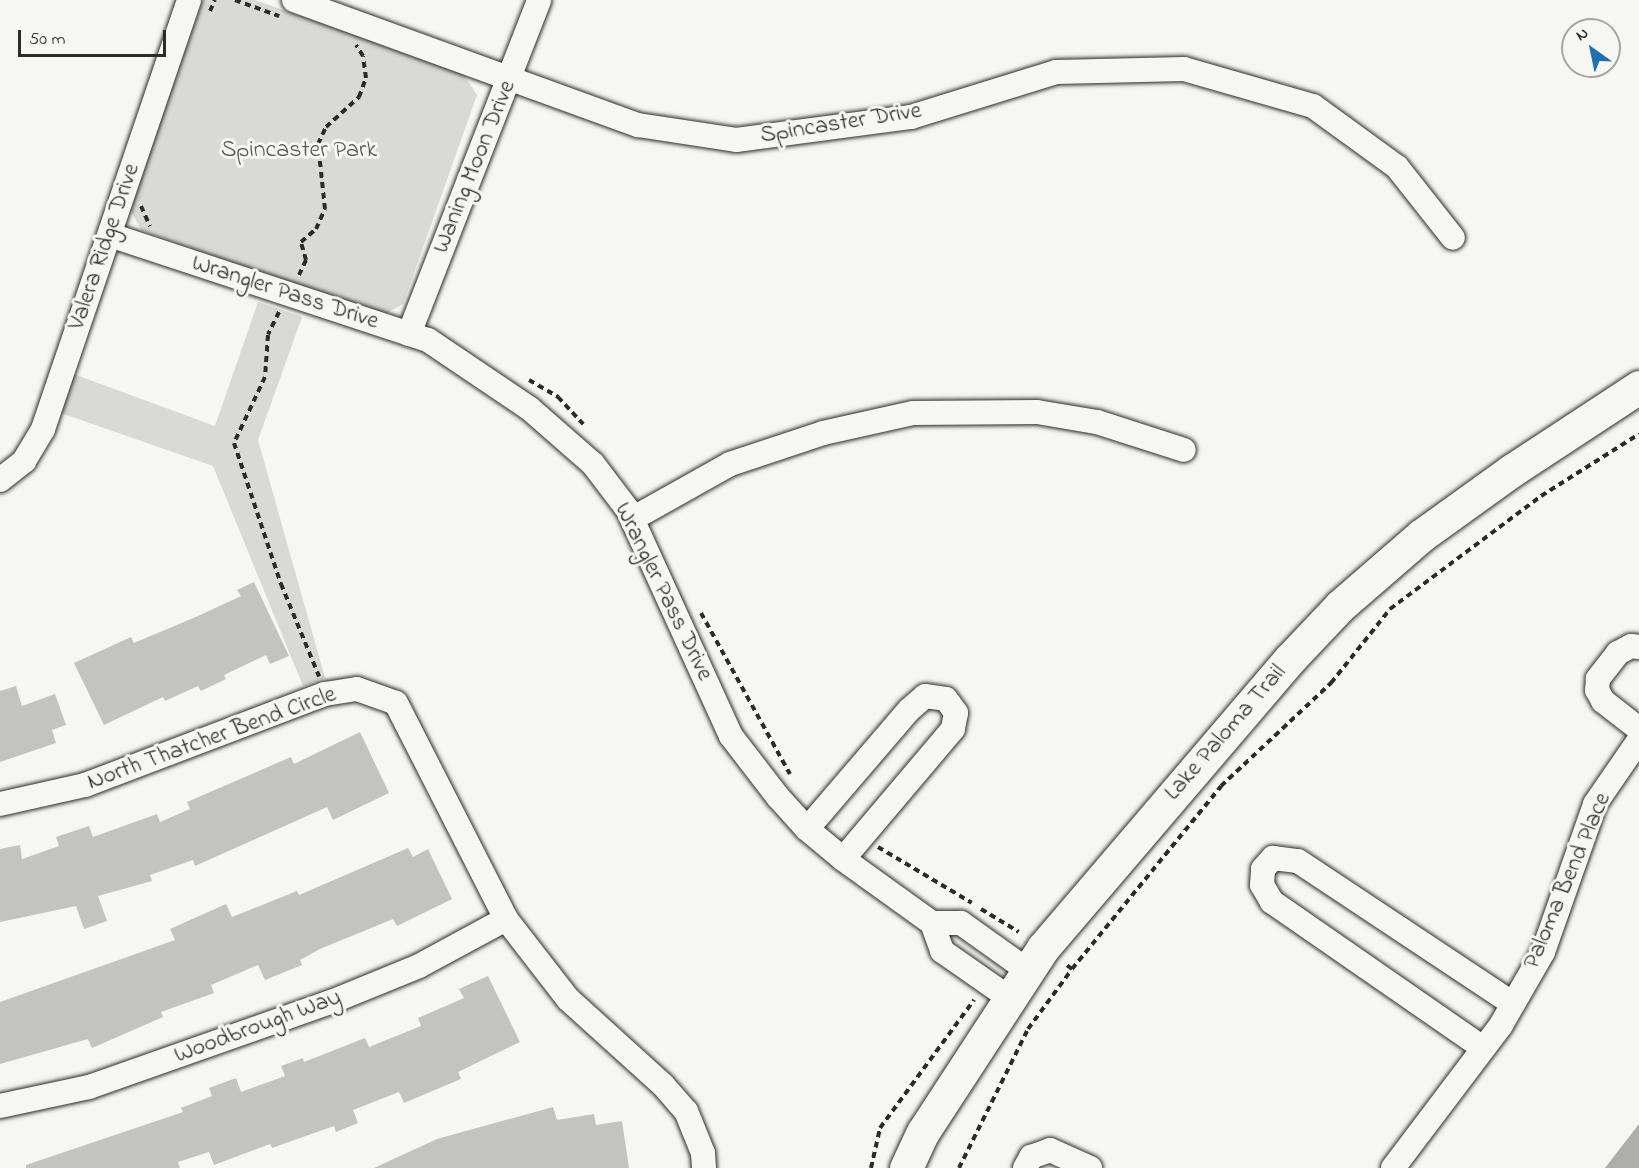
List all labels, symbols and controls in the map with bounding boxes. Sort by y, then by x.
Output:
scale bar [21,18,170,56]
north arrow [1561,18,1621,78]
text: N [1571,22,1593,48]
text: 50 m [29,27,66,53]
street label: Waning Moon Drive [427,76,523,258]
street label: Spincaster Drive [758,97,924,151]
park label: Spincaster Park [221,137,377,165]
street label: Valera Ridge Drive [63,160,147,334]
street label: Wrangler Pass Drive [188,249,382,337]
street label: Wrangler Pass Drive [607,498,719,686]
street label: Lake Paloma Trail [1159,659,1293,807]
street label: North Thatcher Bend Circle [84,681,340,797]
street label: Paloma Bend Place [1518,789,1618,973]
street label: Woodbrough Way [171,983,345,1071]

